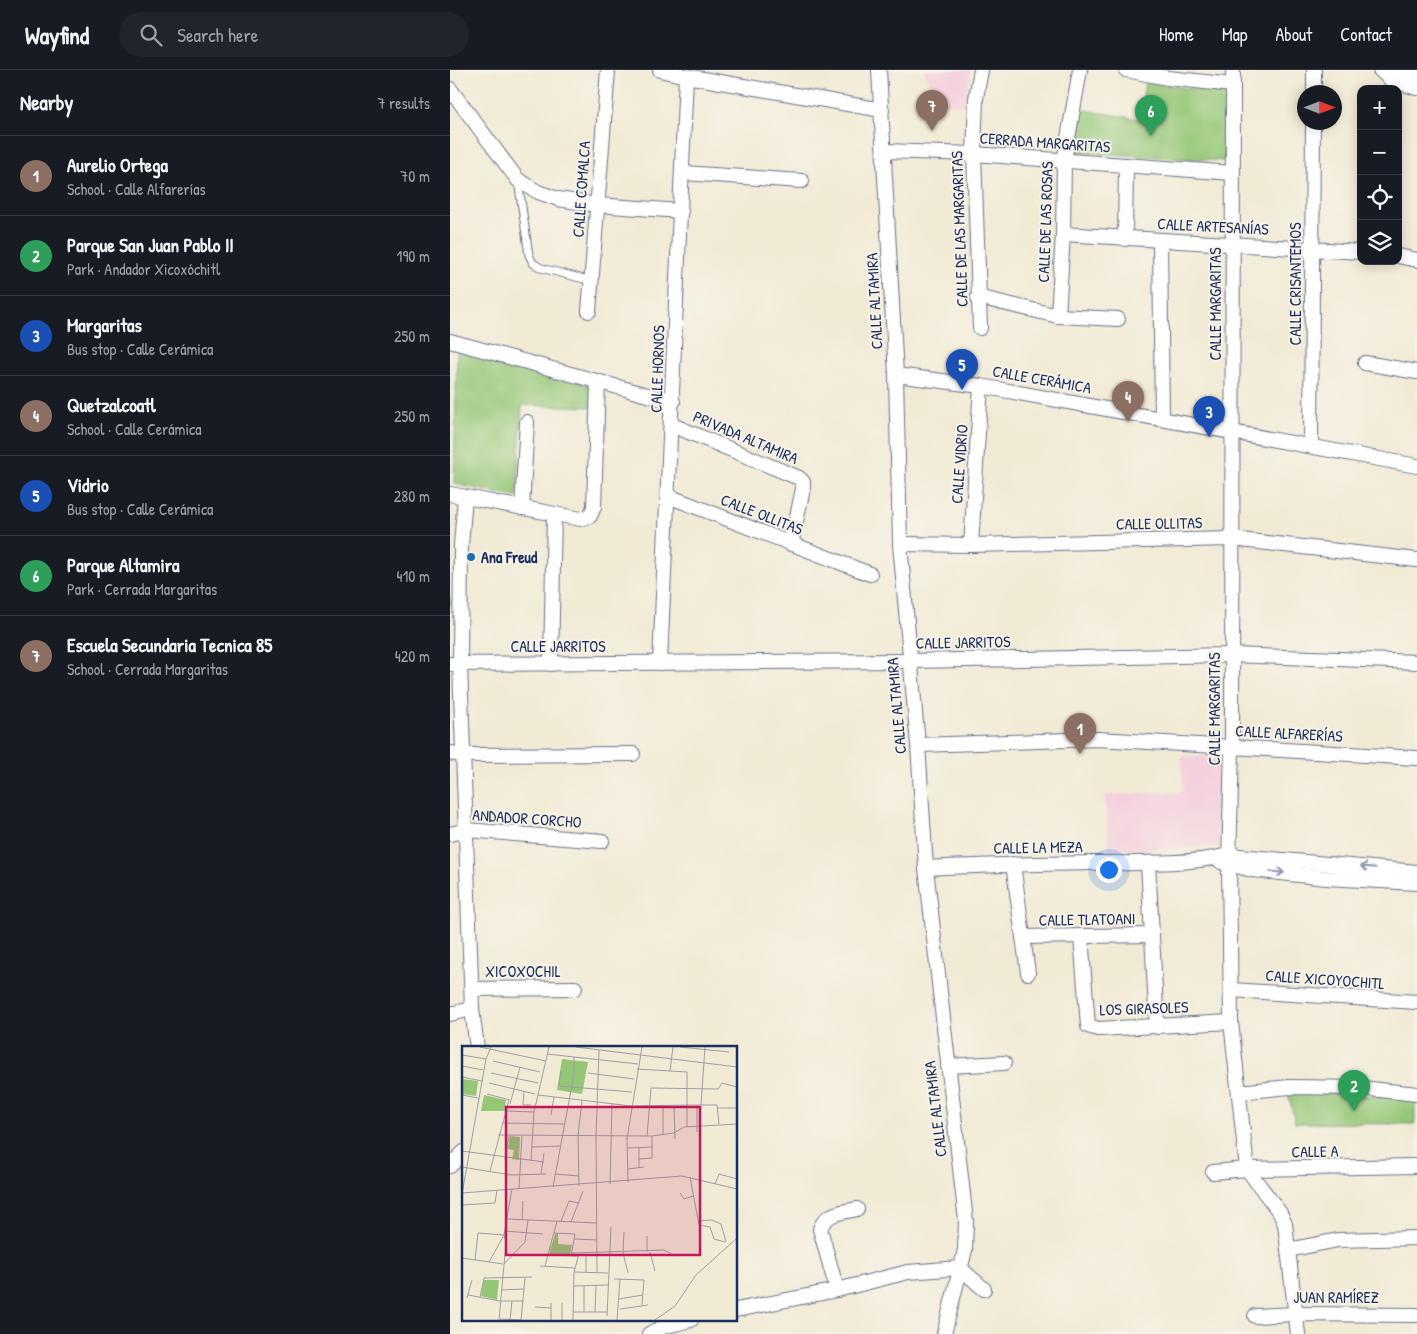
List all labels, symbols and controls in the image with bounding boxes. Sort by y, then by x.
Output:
search box [119,12,469,57]
text: Wayfind [25,19,89,51]
icon: search [137,21,165,49]
text: Search here [177,22,258,48]
text: Home [1159,22,1194,47]
text: Map [1222,22,1247,47]
text: About [1275,22,1312,47]
text: Contact [1340,22,1392,47]
north arrow [1297,85,1342,130]
map controls [1357,85,1402,265]
button: + [1357,85,1402,130]
text: Nearby [20,88,73,117]
pin: 7 [916,90,948,131]
text: 7 results [377,92,430,114]
pin: 6 [1135,95,1167,136]
street label: CERRADA MARGARITAS [979,126,1112,158]
button: − [1357,130,1402,175]
street label: CALLE COMALCA [567,140,595,238]
street label: CALLE DE LAS MARGARITAS [945,150,973,307]
text: Aurelio Ortega [67,152,168,178]
street label: CALLE DE LAS ROSAS [1032,160,1058,283]
text: 1 [33,165,39,187]
text: 70 m [400,165,430,187]
button: locate [1357,175,1402,220]
text: School · Calle Alfarerías [67,178,206,200]
street label: CALLE ARTESANÍAS [1157,212,1270,240]
button: layers [1357,220,1402,265]
street label: CALLE CRISANTEMOS [1284,222,1306,346]
text: Parque San Juan Pablo II [67,232,234,258]
text: 2 [32,245,40,267]
text: 190 m [397,245,430,267]
street label: CALLE MARGARITAS [1204,247,1226,360]
street label: CALLE ALTAMIRA [860,252,888,350]
text: Park · Andador Xicoxóchitl [67,258,220,280]
text: Margaritas [67,312,142,338]
street label: CALLE HORNOS [644,324,670,413]
text: 3 [32,325,40,347]
text: 250 m [394,325,430,347]
text: Bus stop · Calle Cerámica [67,338,213,360]
pin: 5 [946,349,978,390]
street label: CALLE CERÁMICA [991,359,1093,399]
pin: 4 [1112,381,1144,422]
text: Quetzalcoatl [67,392,156,418]
pin: 3 [1193,396,1225,437]
text: 4 [33,405,39,427]
text: 250 m [394,405,430,427]
street label: PRIVADA ALTAMIRA [690,405,802,469]
text: School · Calle Cerámica [67,418,201,440]
street label: CALLE VIDRIO [945,423,973,504]
text: Vidrio [67,472,109,498]
text: 5 [33,485,39,507]
text: 280 m [394,485,430,507]
street label: CALLE OLLITAS [718,488,807,540]
text: Bus stop · Calle Cerámica [67,498,213,520]
street label: CALLE OLLITAS [1116,511,1203,535]
place label: Ana Freud [481,546,538,568]
marker: Ana Freud [465,551,477,563]
text: Parque Altamira [67,552,179,578]
text: 6 [33,565,39,587]
text: 410 m [396,565,430,587]
text: Park · Cerrada Margaritas [67,578,217,600]
street label: CALLE JARRITOS [915,630,1011,654]
text: Escuela Secundaria Tecnica 85 [67,632,272,658]
street label: CALLE JARRITOS [511,635,606,657]
text: 7 [32,645,40,667]
text: 420 m [395,645,430,667]
street label: CALLE MARGARITAS [1203,652,1225,765]
street label: CALLE ALTAMIRA [881,657,911,755]
text: School · Cerrada Margaritas [67,658,228,680]
pin: 1 [1064,713,1096,754]
street label: CALLE ALFARERÍAS [1235,719,1344,747]
street label: ANDADOR CORCHO [472,803,582,833]
street label: CALLE LA MEZA [993,835,1083,859]
your location [1096,857,1122,883]
one-way arrow [1361,862,1377,872]
one-way arrow [1269,868,1285,877]
street label: CALLE TLATOANI [1038,907,1136,931]
street label: XICOXOCHIL [485,960,561,982]
street label: CALLE XICOYOCHITL [1265,964,1386,994]
street label: LOS GIRASOLES [1099,995,1190,1021]
inset map [462,1046,738,1322]
street label: CALLE ALTAMIRA [918,1060,952,1158]
pin: 2 [1338,1070,1370,1111]
street label: CALLE A [1291,1140,1339,1162]
street label: JUAN RAMÍREZ [1293,1286,1379,1308]

